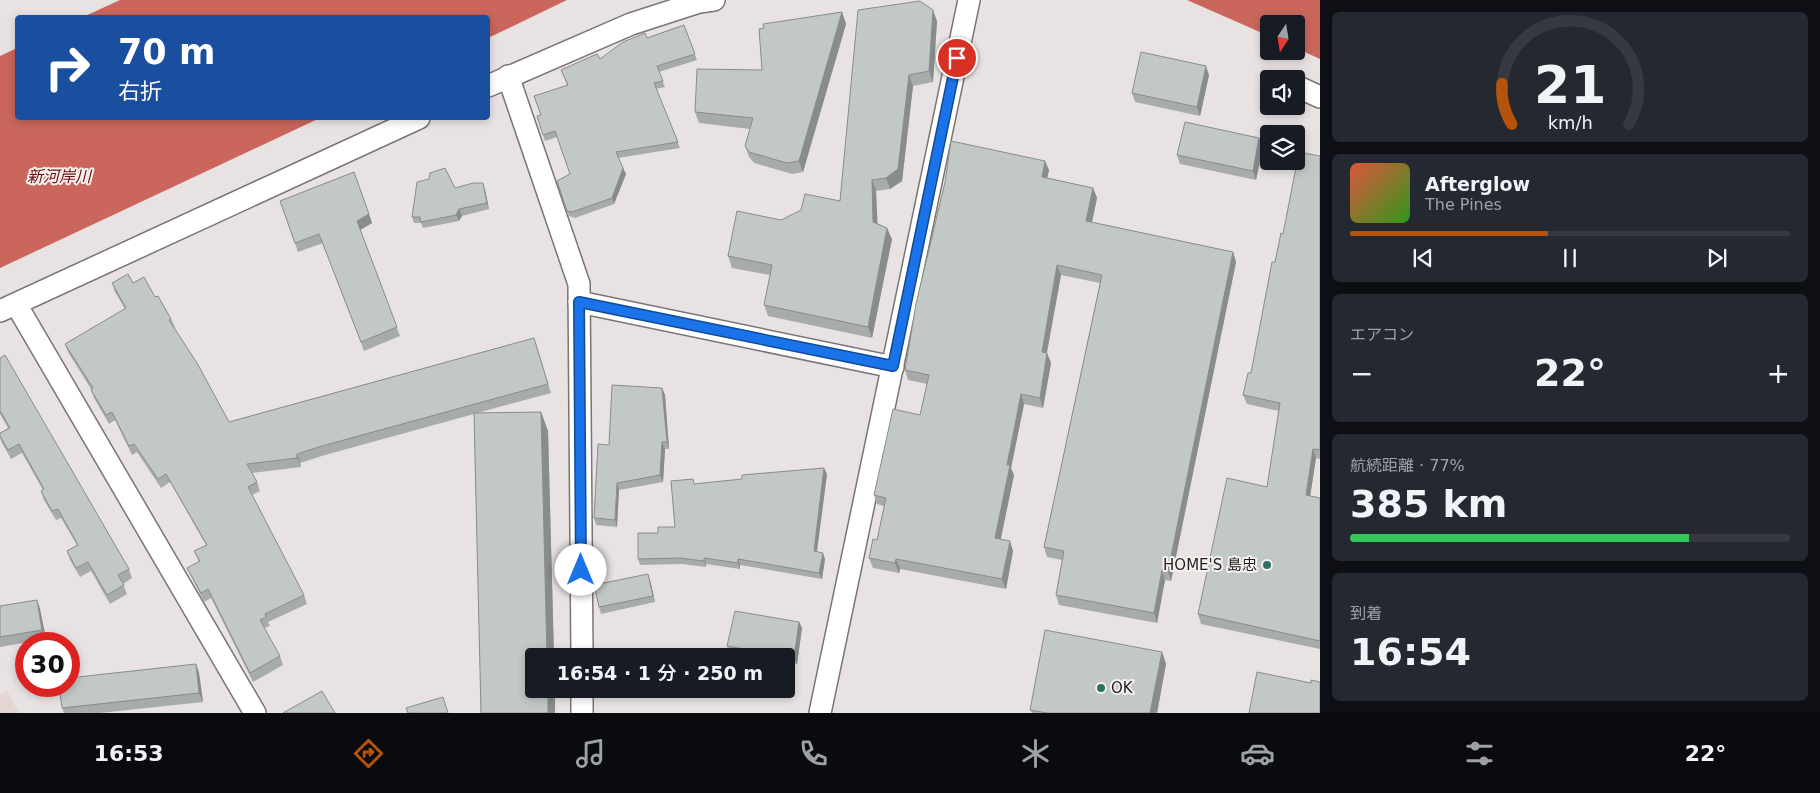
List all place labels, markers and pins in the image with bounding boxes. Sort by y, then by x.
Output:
pin [936,37,978,79]
place label: HOME'S 島忠 [1163,556,1257,574]
marker: HOME'S 島忠 [1261,559,1273,571]
place label: OK [1111,679,1134,697]
marker: OK [1095,682,1107,694]

